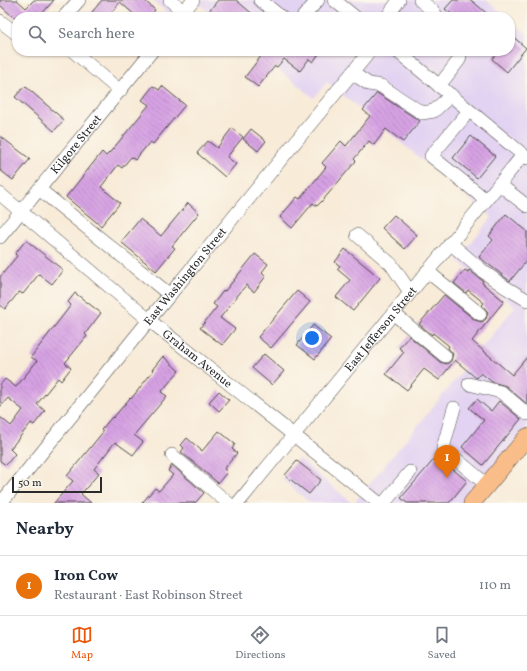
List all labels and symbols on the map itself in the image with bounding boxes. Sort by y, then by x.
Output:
street label: Kilgore Street [48,112,106,178]
street label: East Washington Street [141,224,231,329]
street label: East Jefferson Street [342,284,421,376]
street label: Graham Avenue [158,326,235,392]
your location [302,328,322,348]
pin: 1 [434,445,460,478]
scale bar [12,475,102,494]

